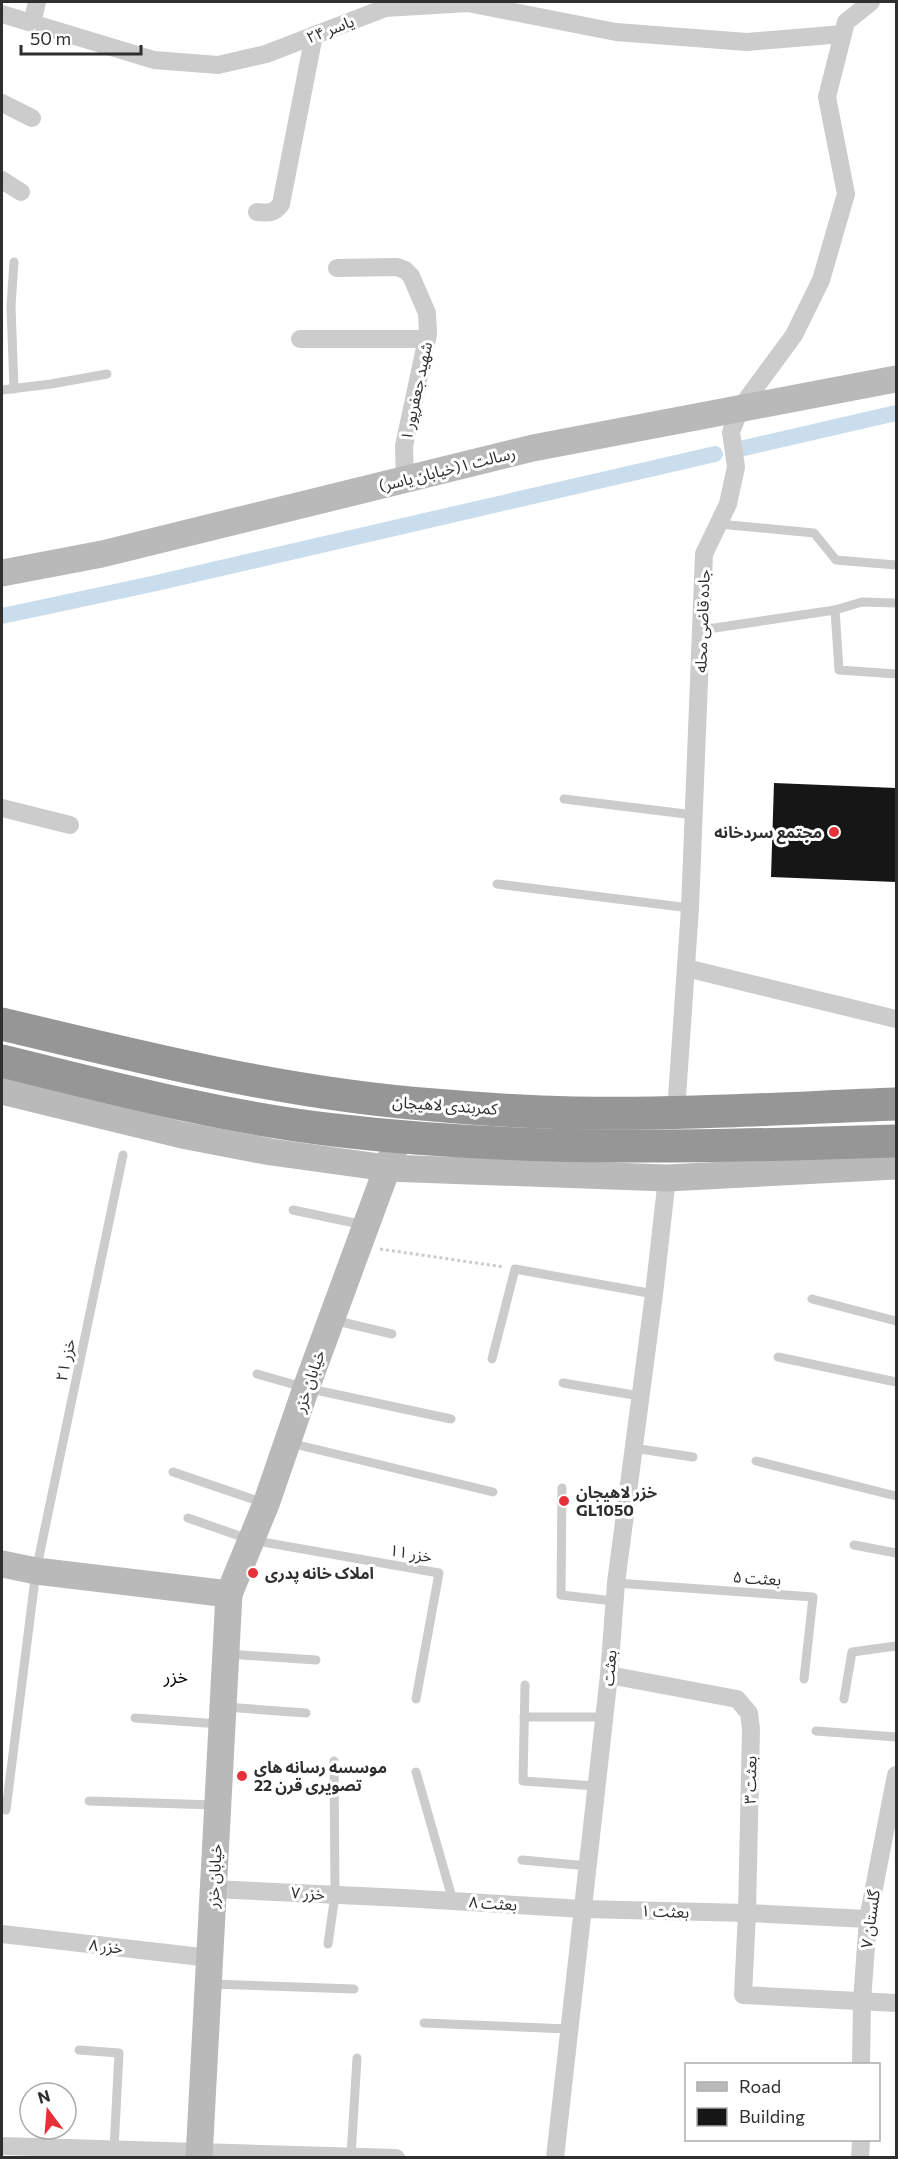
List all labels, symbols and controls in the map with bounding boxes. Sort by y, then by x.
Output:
street label: یاسر ۲۴ [303,11,357,47]
scale bar [21,18,141,56]
text: 50 m [30,27,71,49]
street label: شهید جعفرپور ۱ [396,340,437,442]
street label: رسالت ۱(خیابان یاسر) [377,442,517,496]
street label: جاده قاضی محله [690,569,714,673]
place label: مجتمع سردخانه [714,822,822,845]
marker: مجتمع سردخانه [827,825,841,839]
street label: کمربندی لاهیجان [392,1091,499,1119]
street label: خزر ۲۱ [51,1337,79,1383]
street label: خیابان خزر [289,1347,329,1416]
place label: خزر لاهیجان GL1050 [576,1482,657,1519]
marker: خزر لاهیجان GL1050 [557,1494,571,1508]
street label: خزر ۱۱ [388,1539,434,1567]
place label: املاک خانه پدری [265,1563,374,1584]
marker: املاک خانه پدری [246,1566,260,1580]
street label: بعثت ۵ [732,1566,782,1589]
street label: بعثت [597,1649,620,1687]
district label: خزر [163,1665,188,1688]
street label: بعثت ۳ [740,1756,759,1804]
place label: موسسه رسانه های تصویری قرن 22 [254,1757,387,1795]
marker: موسسه رسانه های تصویری قرن 22 [235,1769,249,1783]
street label: خیابان خزر [202,1843,226,1910]
street label: خزر ۷ [291,1882,325,1904]
street label: گلستان ۷ [856,1888,884,1950]
street label: بعثت ۸ [468,1891,518,1914]
street label: بعثت ۱ [641,1900,689,1921]
street label: خزر ۸ [88,1934,124,1958]
legend [685,2063,880,2141]
text: Road [739,2075,781,2097]
north arrow [18,2081,78,2141]
text: N [35,2085,52,2107]
text: Building [739,2105,805,2127]

